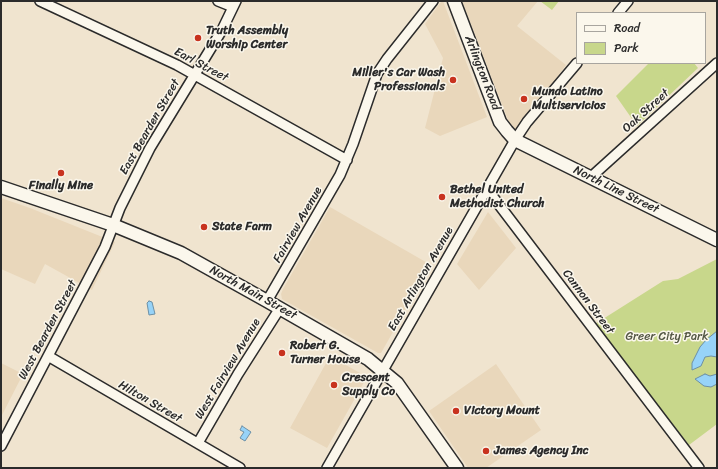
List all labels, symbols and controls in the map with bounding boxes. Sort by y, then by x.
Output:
legend [576,12,706,64]
text: Road [614,17,640,39]
place label: Truth Assembly Worship Center [206,24,288,52]
marker: Truth Assembly Worship Center [193,33,203,43]
street label: Arlington Road [461,34,503,112]
text: Park [614,37,639,59]
street label: Earl Street [172,45,230,85]
place label: Miller's Car Wash Professionals [352,66,445,94]
marker: Miller's Car Wash Professionals [448,75,458,85]
street label: East Bearden Street [117,77,183,177]
place label: Mundo Latino Multiservicios [532,85,605,113]
street label: Oak Street [620,86,672,136]
marker: Mundo Latino Multiservicios [519,94,529,104]
street label: North Line Street [571,163,661,217]
marker: Finally Mine [56,168,66,178]
place label: Finally Mine [29,179,93,193]
place label: Bethel United Methodist Church [450,183,545,211]
street label: Fairview Avenue [270,184,326,266]
marker: Bethel United Methodist Church [437,192,447,202]
place label: State Farm [212,220,272,234]
marker: State Farm [199,222,209,232]
street label: East Arlington Avenue [385,224,457,334]
street label: North Main Street [207,263,299,323]
street label: Cannon Street [559,267,617,337]
street label: West Bearden Street [16,278,80,382]
street label: West Fairview Avenue [192,316,264,422]
park label: Greer City Park [626,330,708,344]
place label: Robert G. Turner House [290,339,360,367]
marker: Robert G. Turner House [277,348,287,358]
place label: Crescent Supply Co [342,371,395,399]
street label: Hilton Street [116,378,184,426]
marker: Crescent Supply Co [329,380,339,390]
place label: Victory Mount [464,404,540,418]
marker: Victory Mount [451,406,461,416]
place label: James Agency Inc [494,444,589,458]
marker: James Agency Inc [481,446,491,456]

